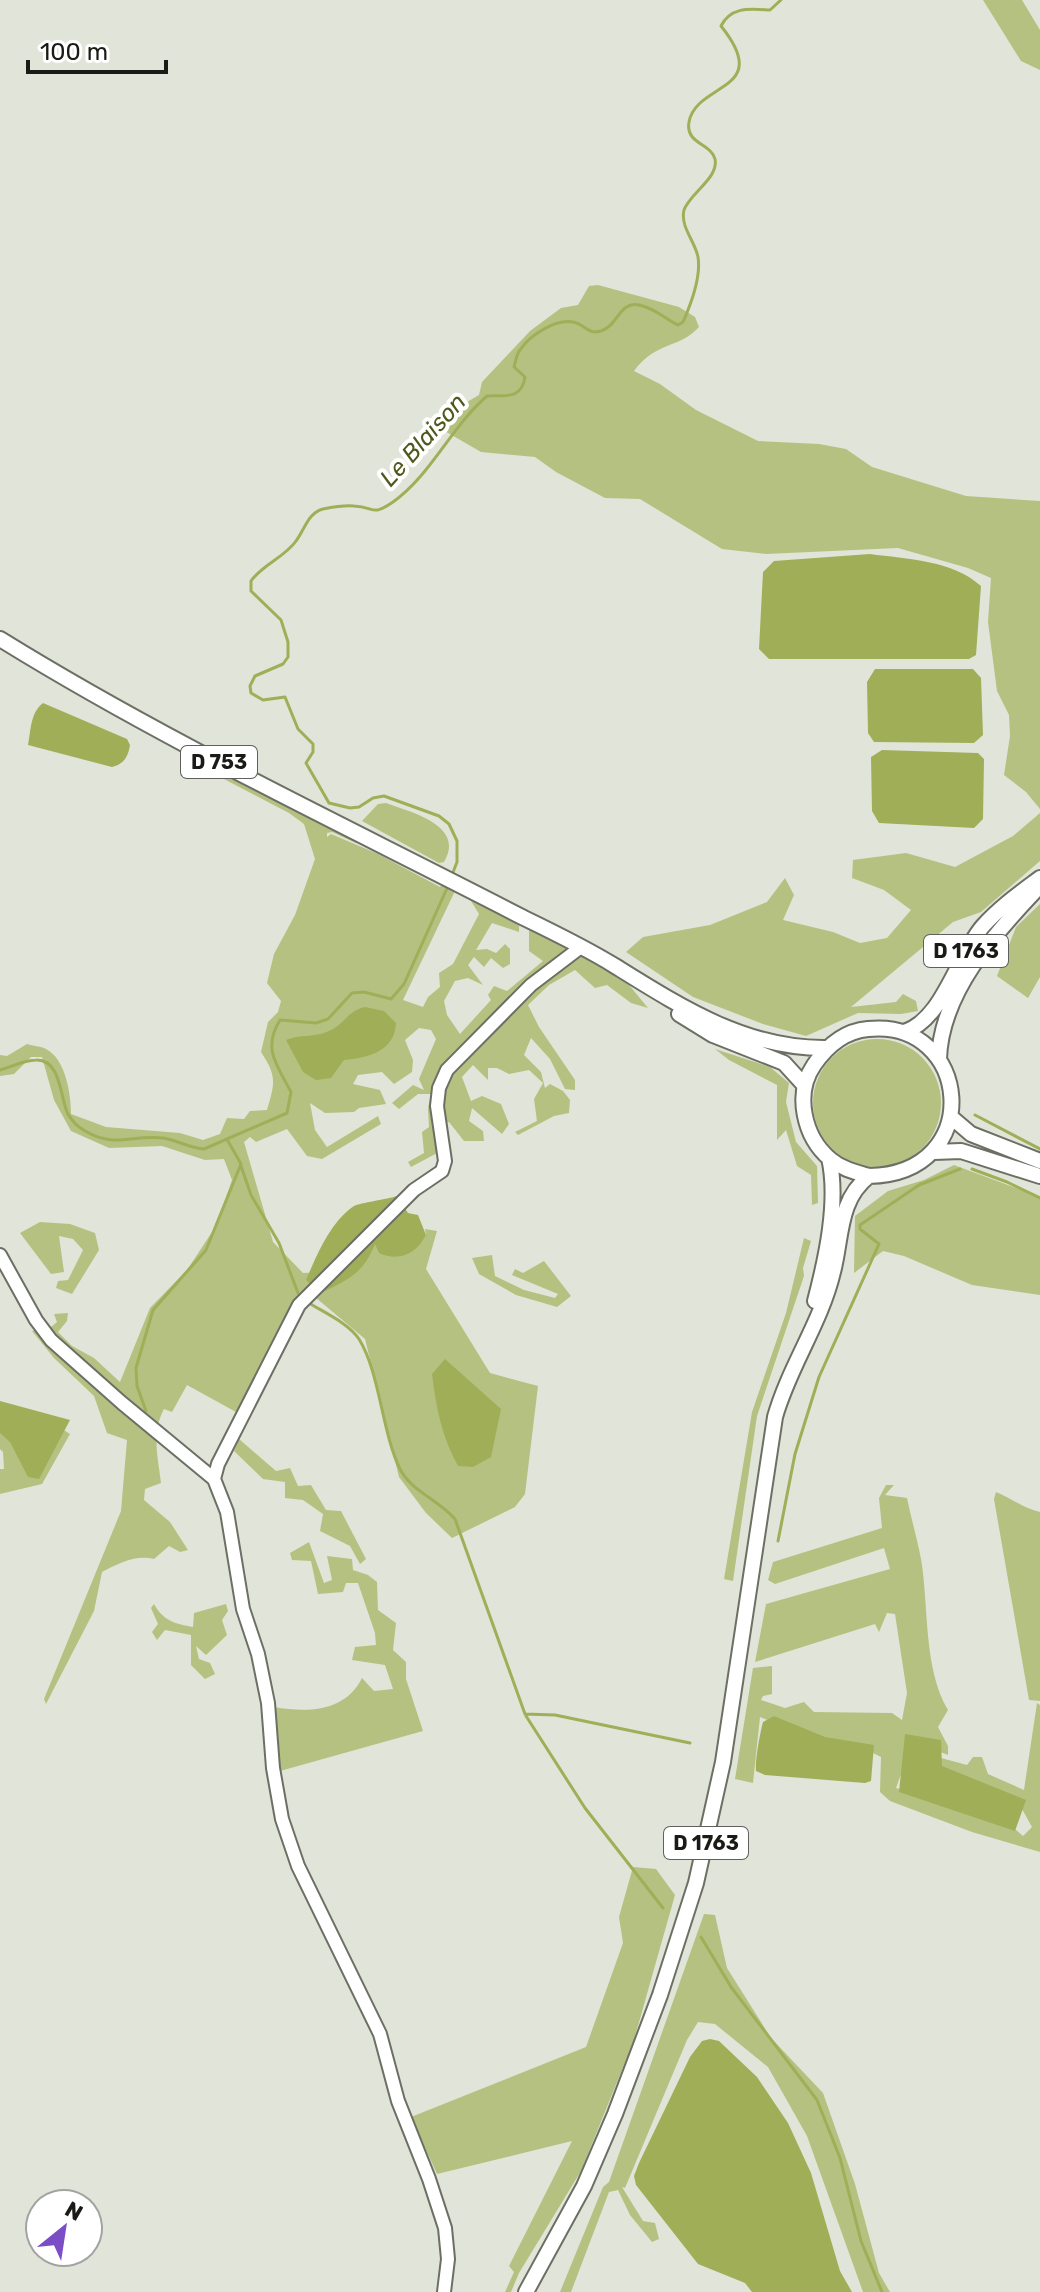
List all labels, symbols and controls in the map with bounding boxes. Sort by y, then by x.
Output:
scale bar [28,24,166,74]
text: 100 m [40,38,108,66]
water label: Le Blaison [374,388,472,492]
road number: D 753 [181,746,257,778]
road number: D 1763 [924,935,1008,967]
road number: D 1763 [664,1827,748,1859]
north arrow [24,2188,104,2268]
text: N [60,2195,87,2227]

